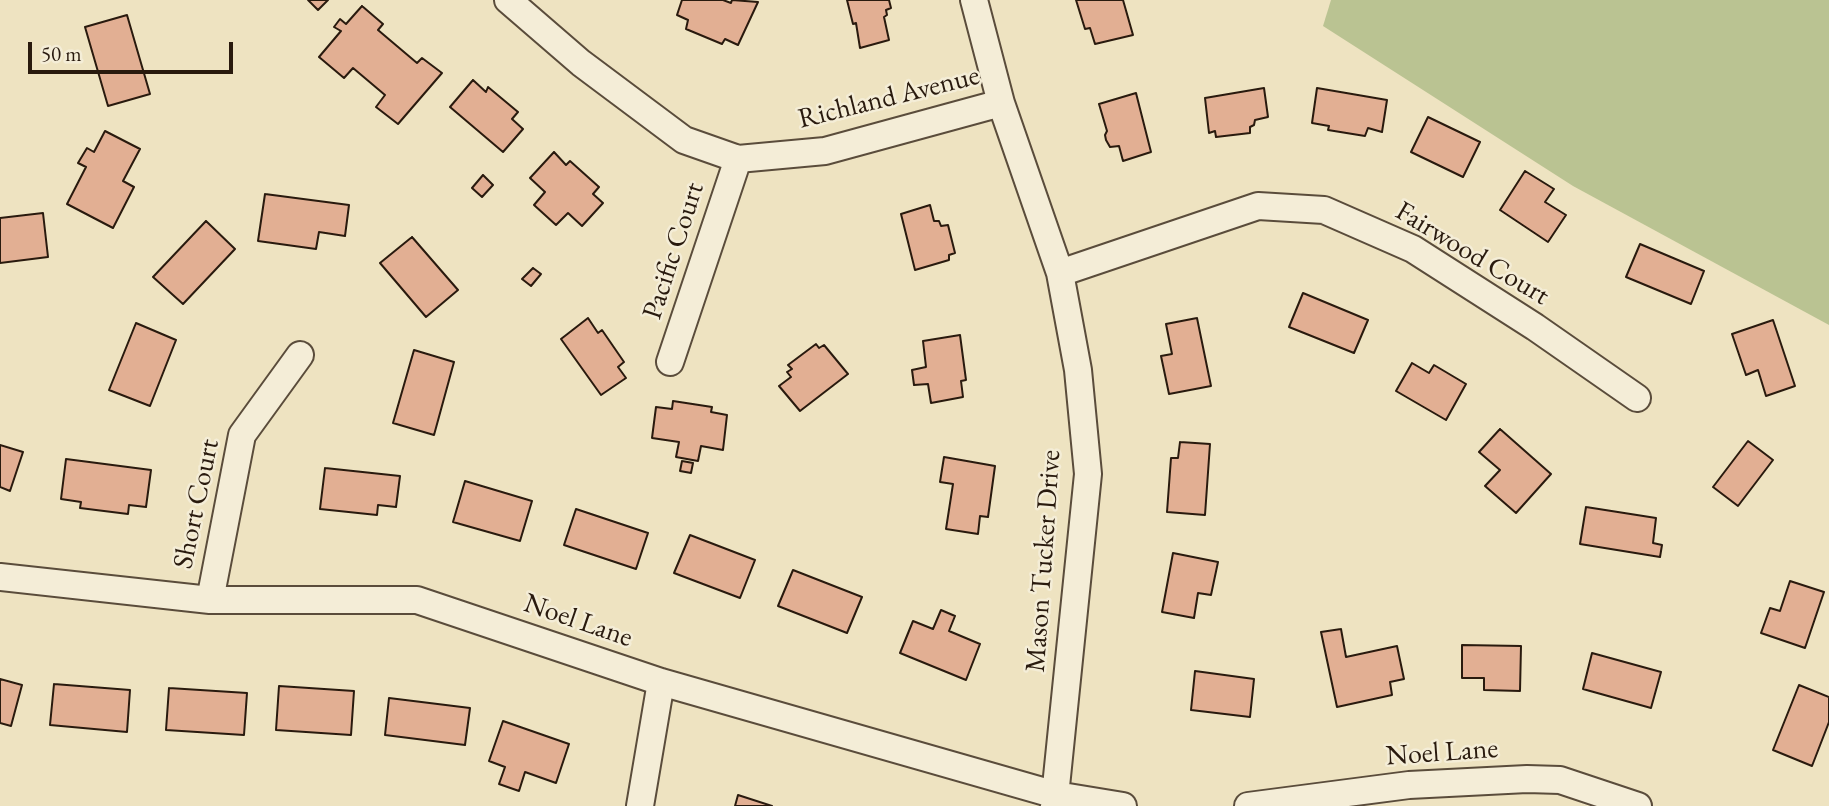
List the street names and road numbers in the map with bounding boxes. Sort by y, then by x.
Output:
street label: Richland Avenue [795,59,983,137]
street label: Pacific Court [636,178,712,324]
street label: Fairwood Court [1389,195,1555,313]
street label: Short Court [167,436,227,572]
street label: Mason Tucker Drive [1019,449,1069,673]
street label: Noel Lane [519,587,637,655]
street label: Noel Lane [1385,732,1499,774]

